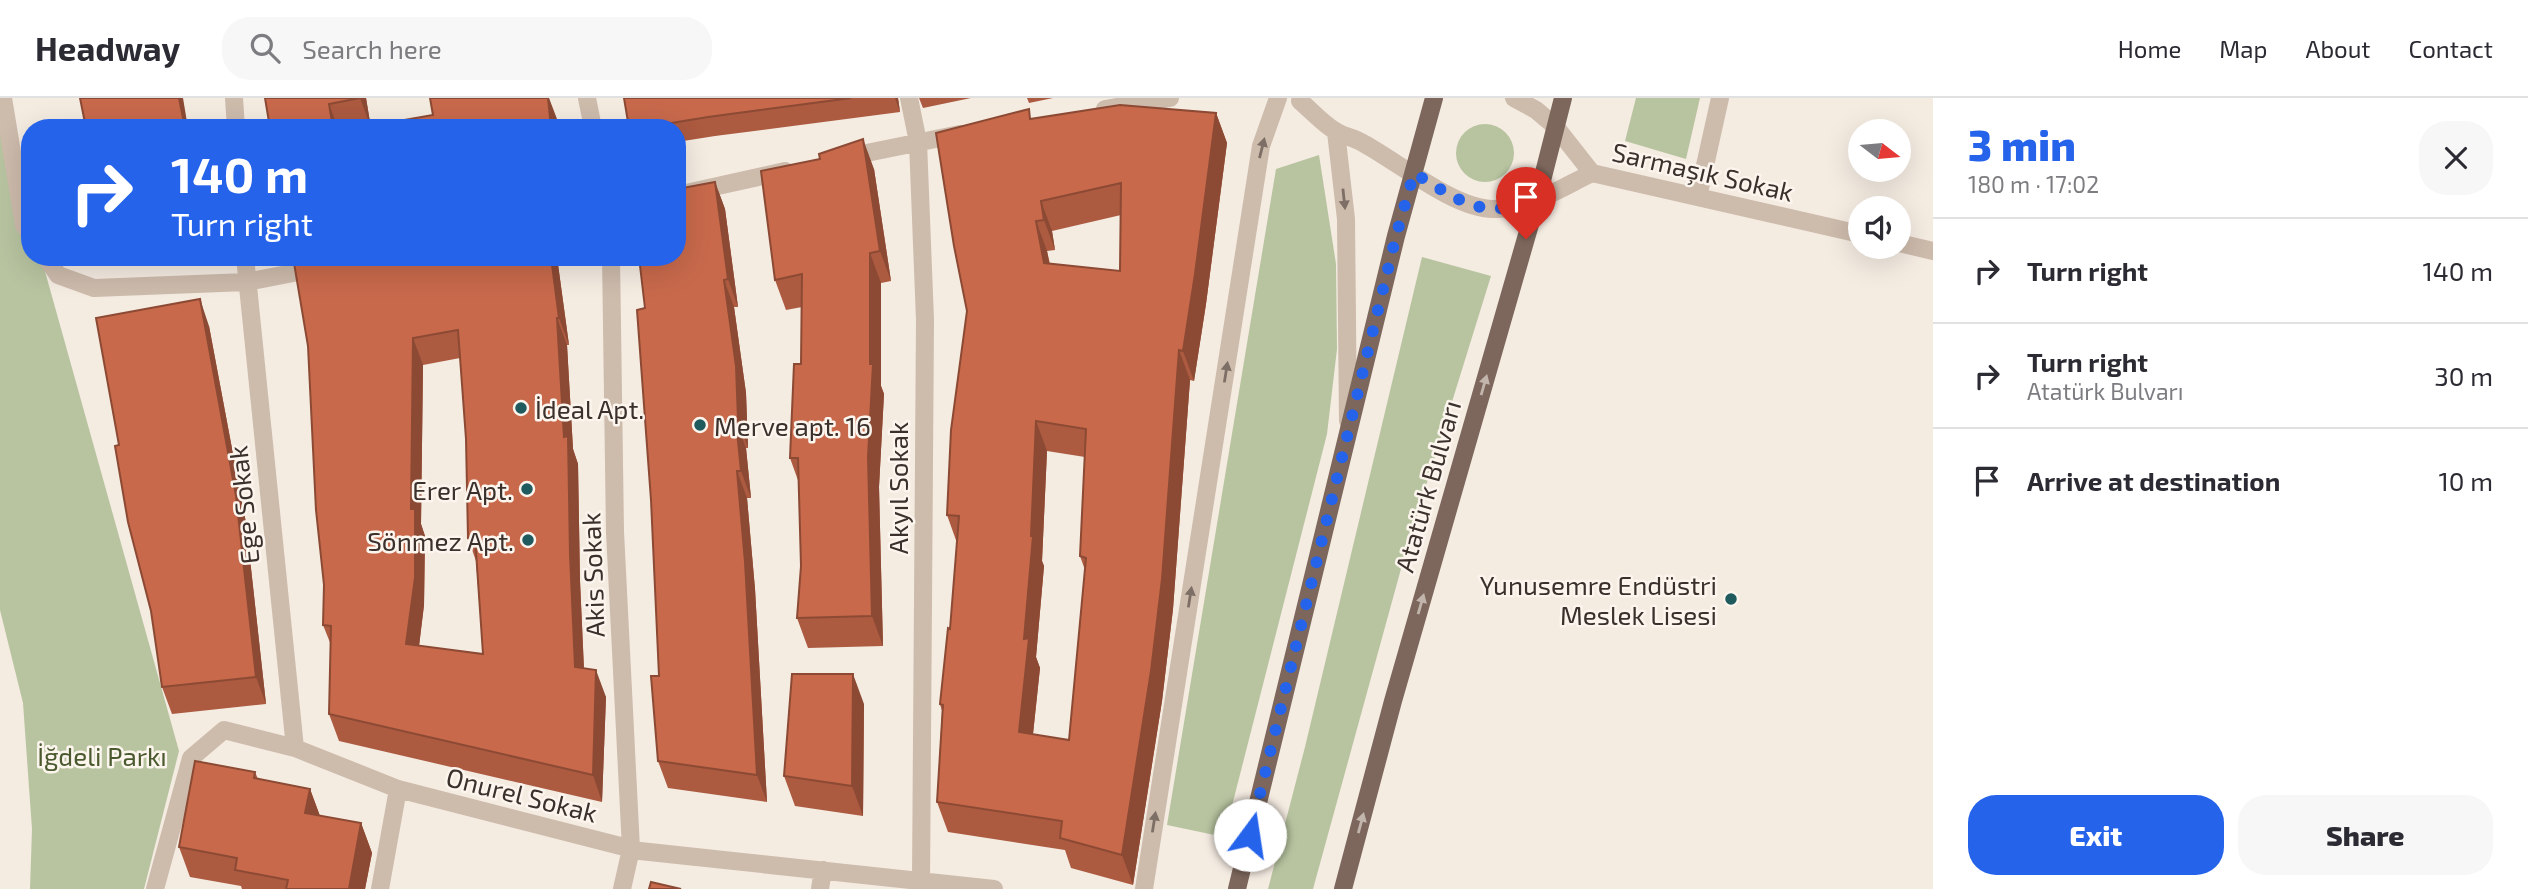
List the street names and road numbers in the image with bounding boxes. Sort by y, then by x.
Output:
street label: Sarmaşık Sokak [1609,135,1797,209]
street label: Atatürk Bulvarı [1388,397,1466,575]
street label: Akyıl Sokak [882,422,913,554]
street label: Ege Sokak [221,444,265,566]
street label: Akis Sokak [574,512,610,638]
street label: Onurel Sokak [443,760,601,828]

